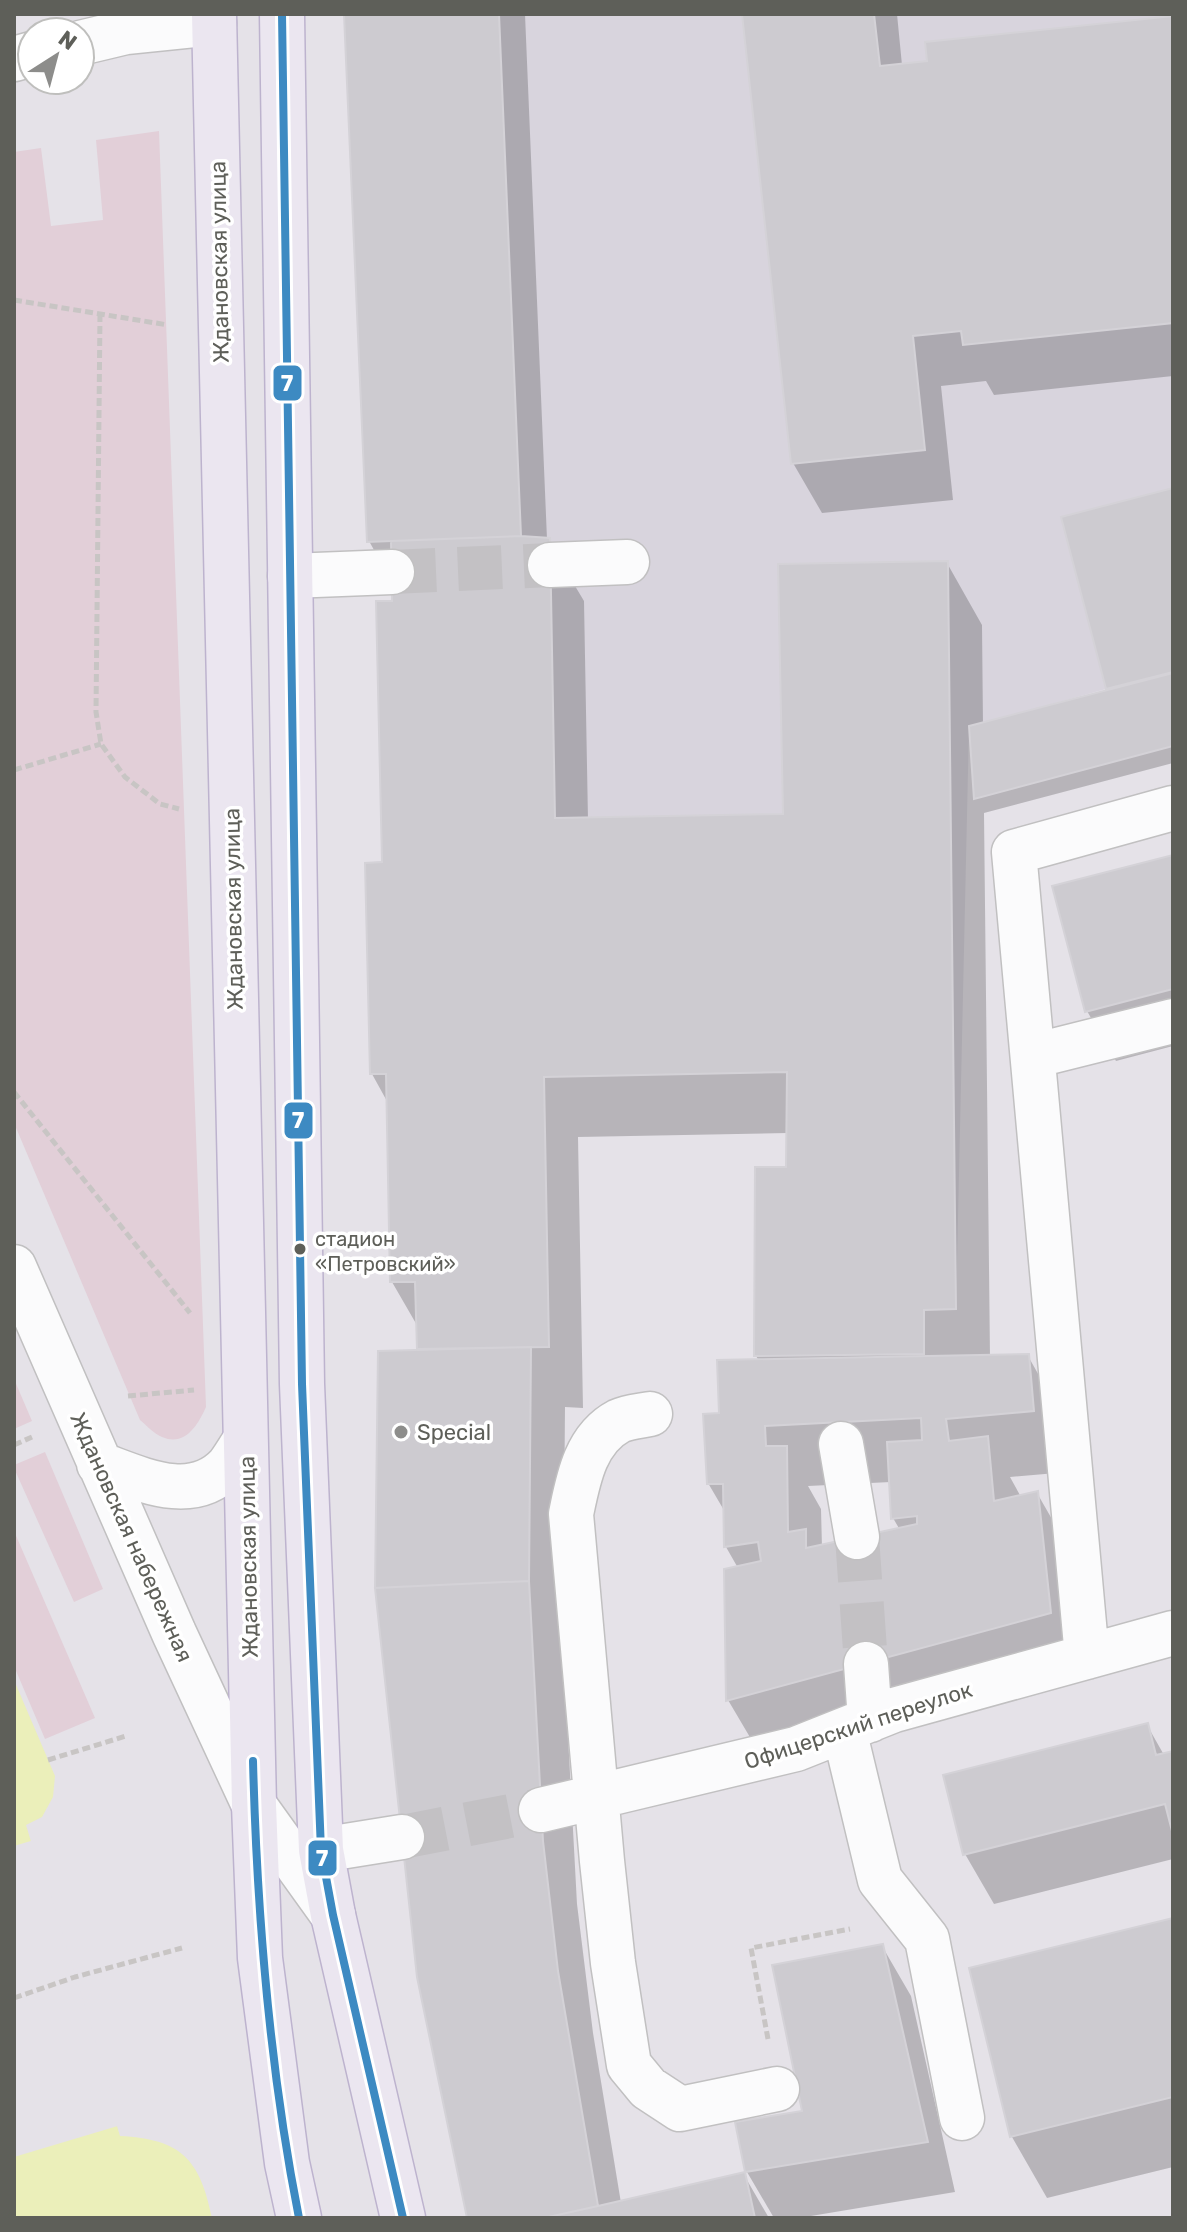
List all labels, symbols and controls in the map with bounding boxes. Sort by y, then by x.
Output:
north arrow [16,16,96,96]
text: N [53,25,82,56]
street label: Ждановская улица [204,161,235,363]
line badge: 7 [272,364,303,402]
text: 7 [281,370,294,397]
street label: Ждановская улица [218,808,249,1010]
line badge: 7 [283,1101,314,1140]
text: 7 [292,1107,305,1134]
place label: стадион «Петровский» [315,1227,456,1276]
marker: стадион «Петровский» [292,1241,308,1257]
street label: Ждановская набережная [64,1408,199,1666]
place label: Special [417,1419,491,1446]
marker: Special [392,1423,410,1441]
street label: Ждановская улица [233,1456,264,1658]
street label: Офицерский переулок [741,1676,976,1775]
line badge: 7 [307,1839,338,1877]
text: 7 [316,1845,329,1872]

